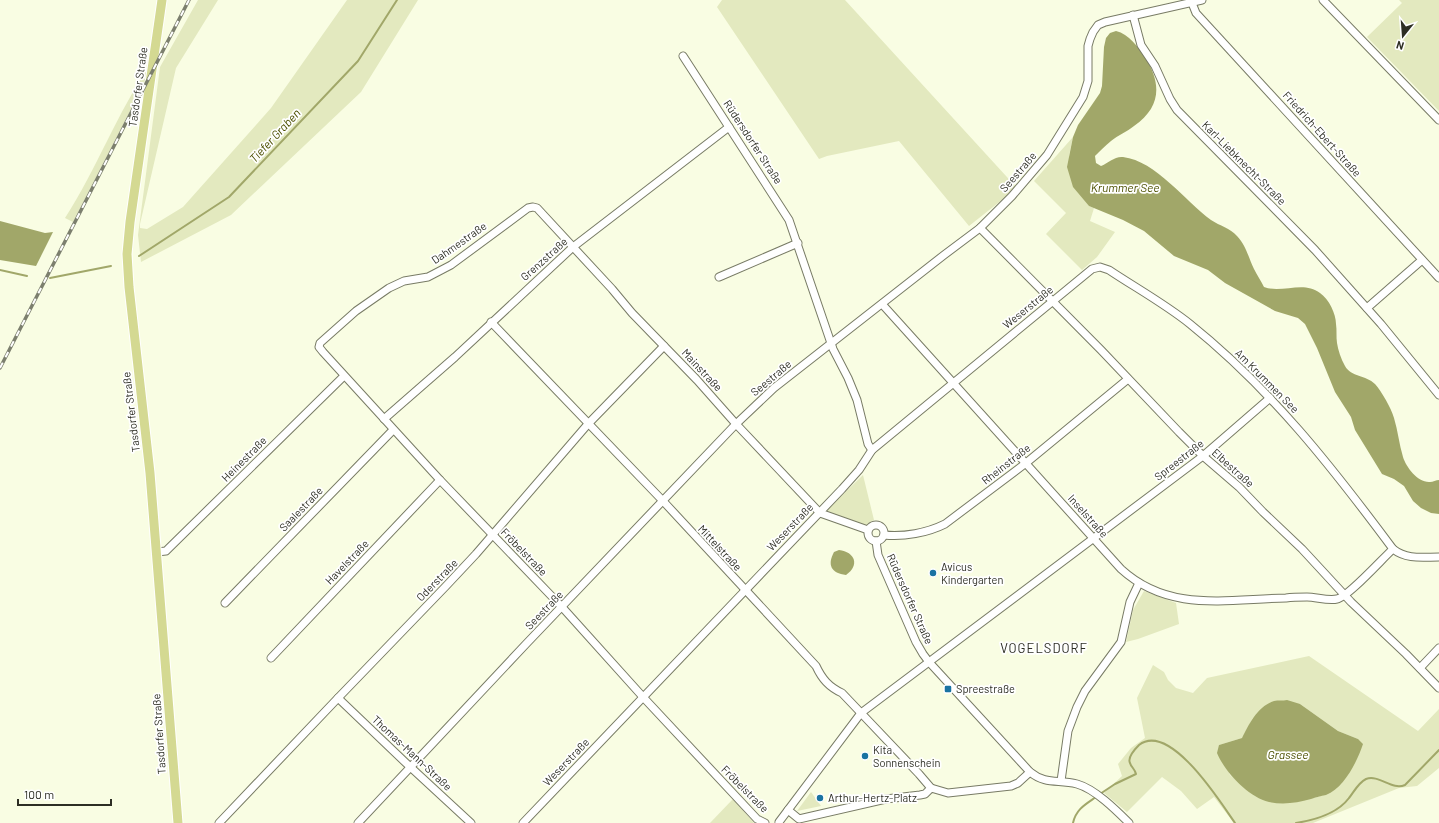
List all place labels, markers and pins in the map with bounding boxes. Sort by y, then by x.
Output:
place label: Avicus Kindergarten [941,560,1003,586]
marker: Avicus Kindergarten [928,568,938,578]
place label: Spreestraße [956,682,1015,695]
marker: Spreestraße [943,684,953,694]
place label: Kita Sonnenschein [873,743,941,769]
marker: Kita Sonnenschein [860,751,870,761]
place label: Arthur-Hertz-Platz [828,791,917,804]
marker: Arthur-Hertz-Platz [815,793,825,803]

